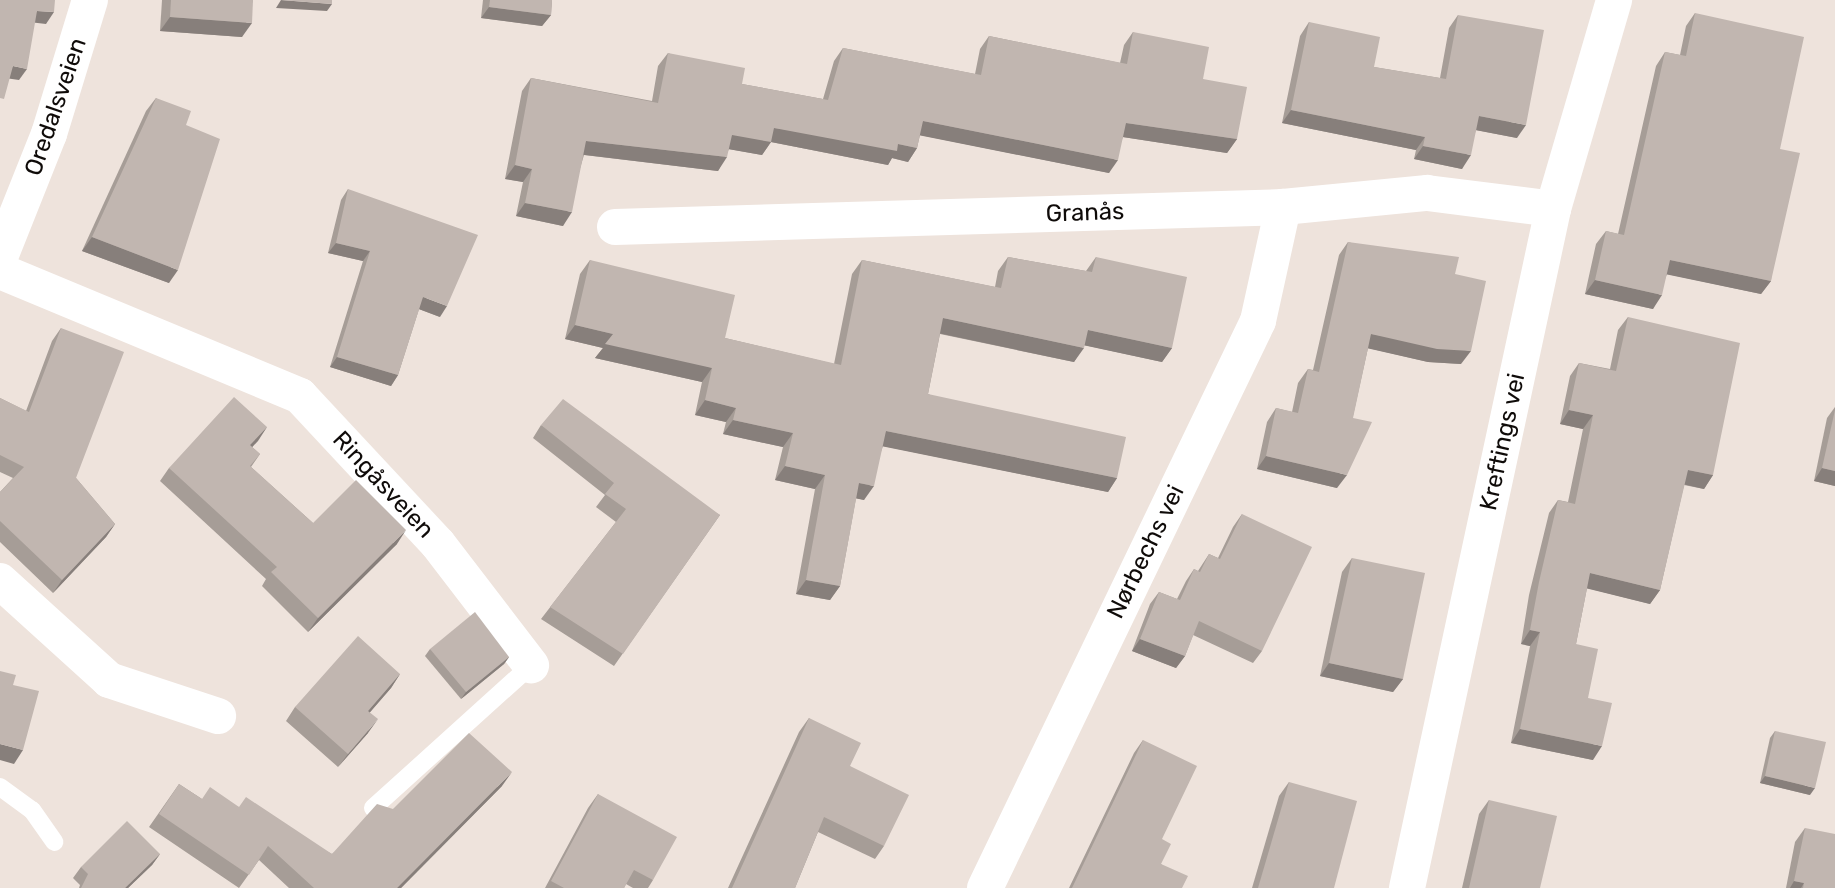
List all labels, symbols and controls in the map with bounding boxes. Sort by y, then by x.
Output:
street label: Oredalsveien [19,34,93,180]
street label: Granås [1045,197,1125,229]
street label: Kreftings vei [1474,370,1532,514]
street label: Ringåsveien [326,426,440,544]
street label: Nørbechs vei [1101,480,1191,624]

